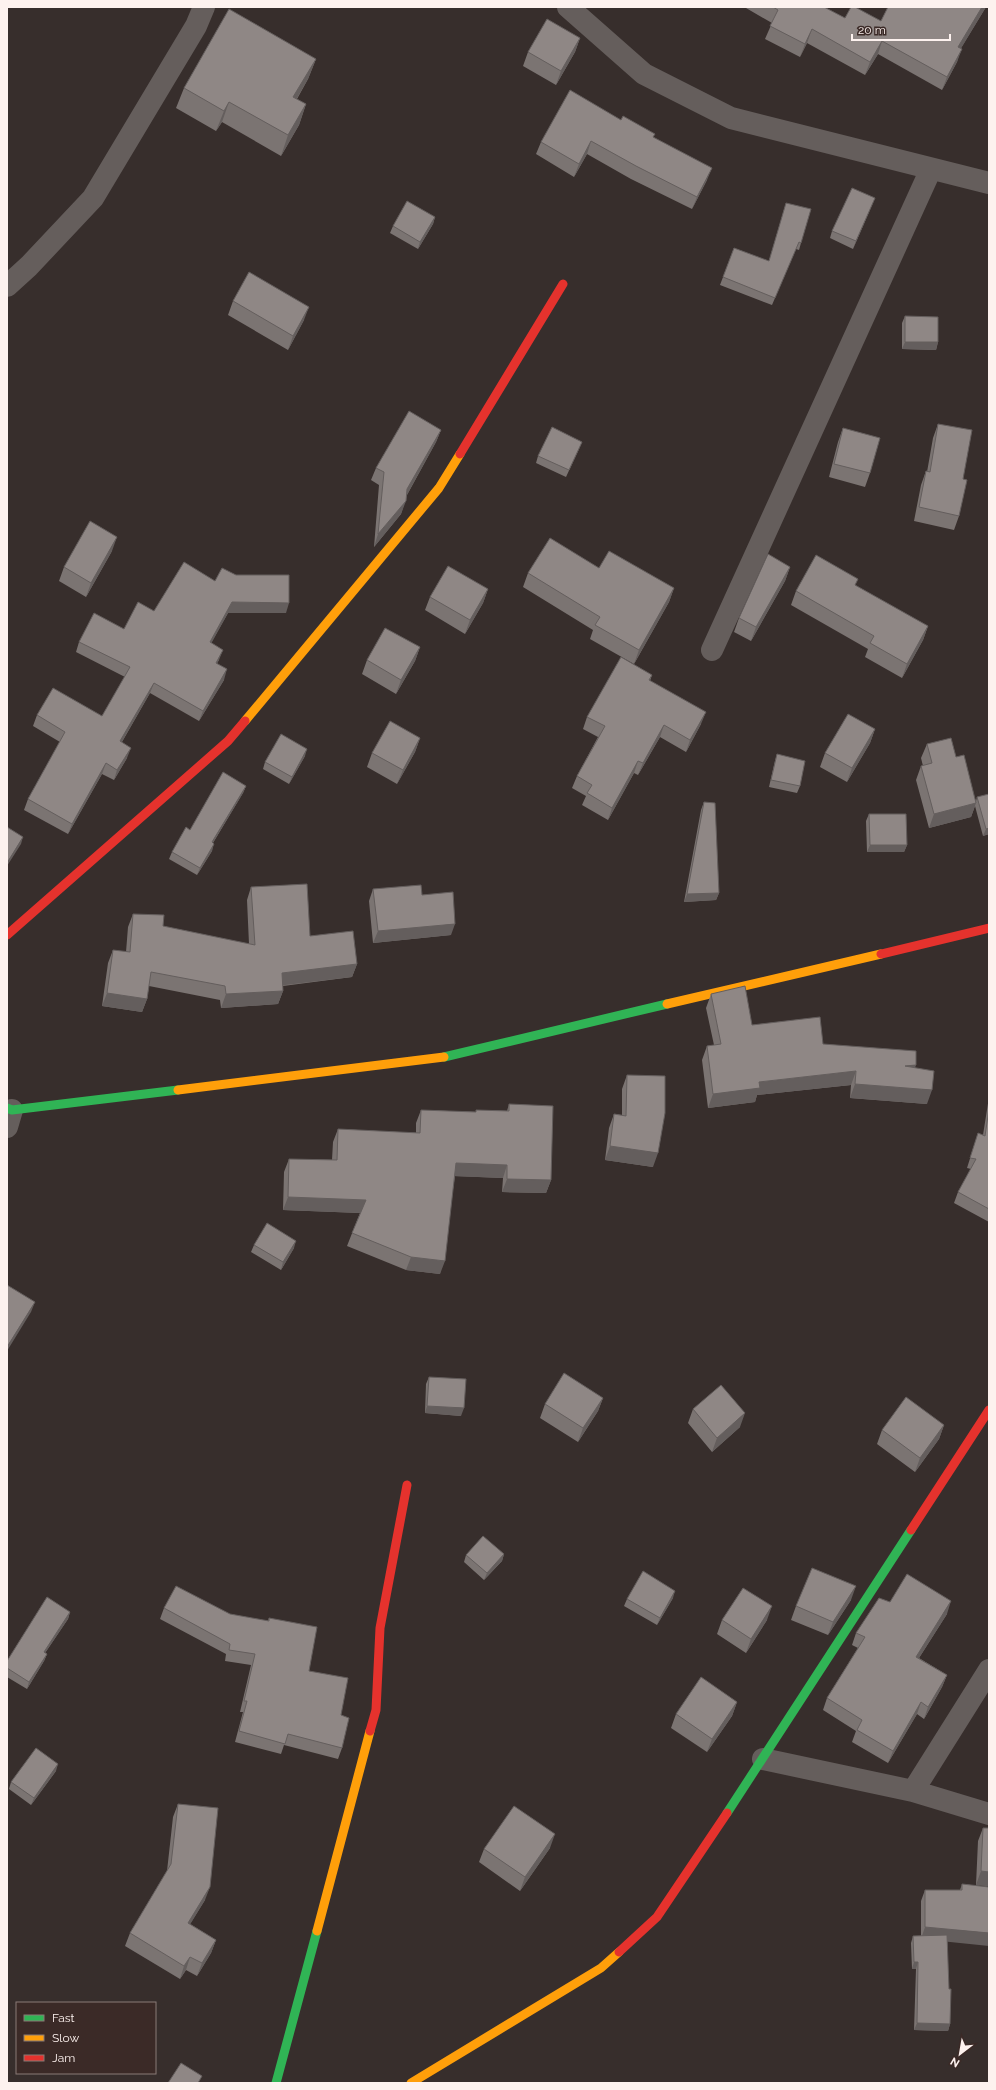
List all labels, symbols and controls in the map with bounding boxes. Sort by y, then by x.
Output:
scale bar [852,16,950,42]
text: 20 m [858,23,886,37]
legend [16,2002,156,2074]
text: Fast [52,2011,75,2025]
text: Slow [52,2031,79,2045]
north arrow [940,2034,980,2074]
text: Jam [52,2051,75,2065]
text: N [948,2054,962,2070]

